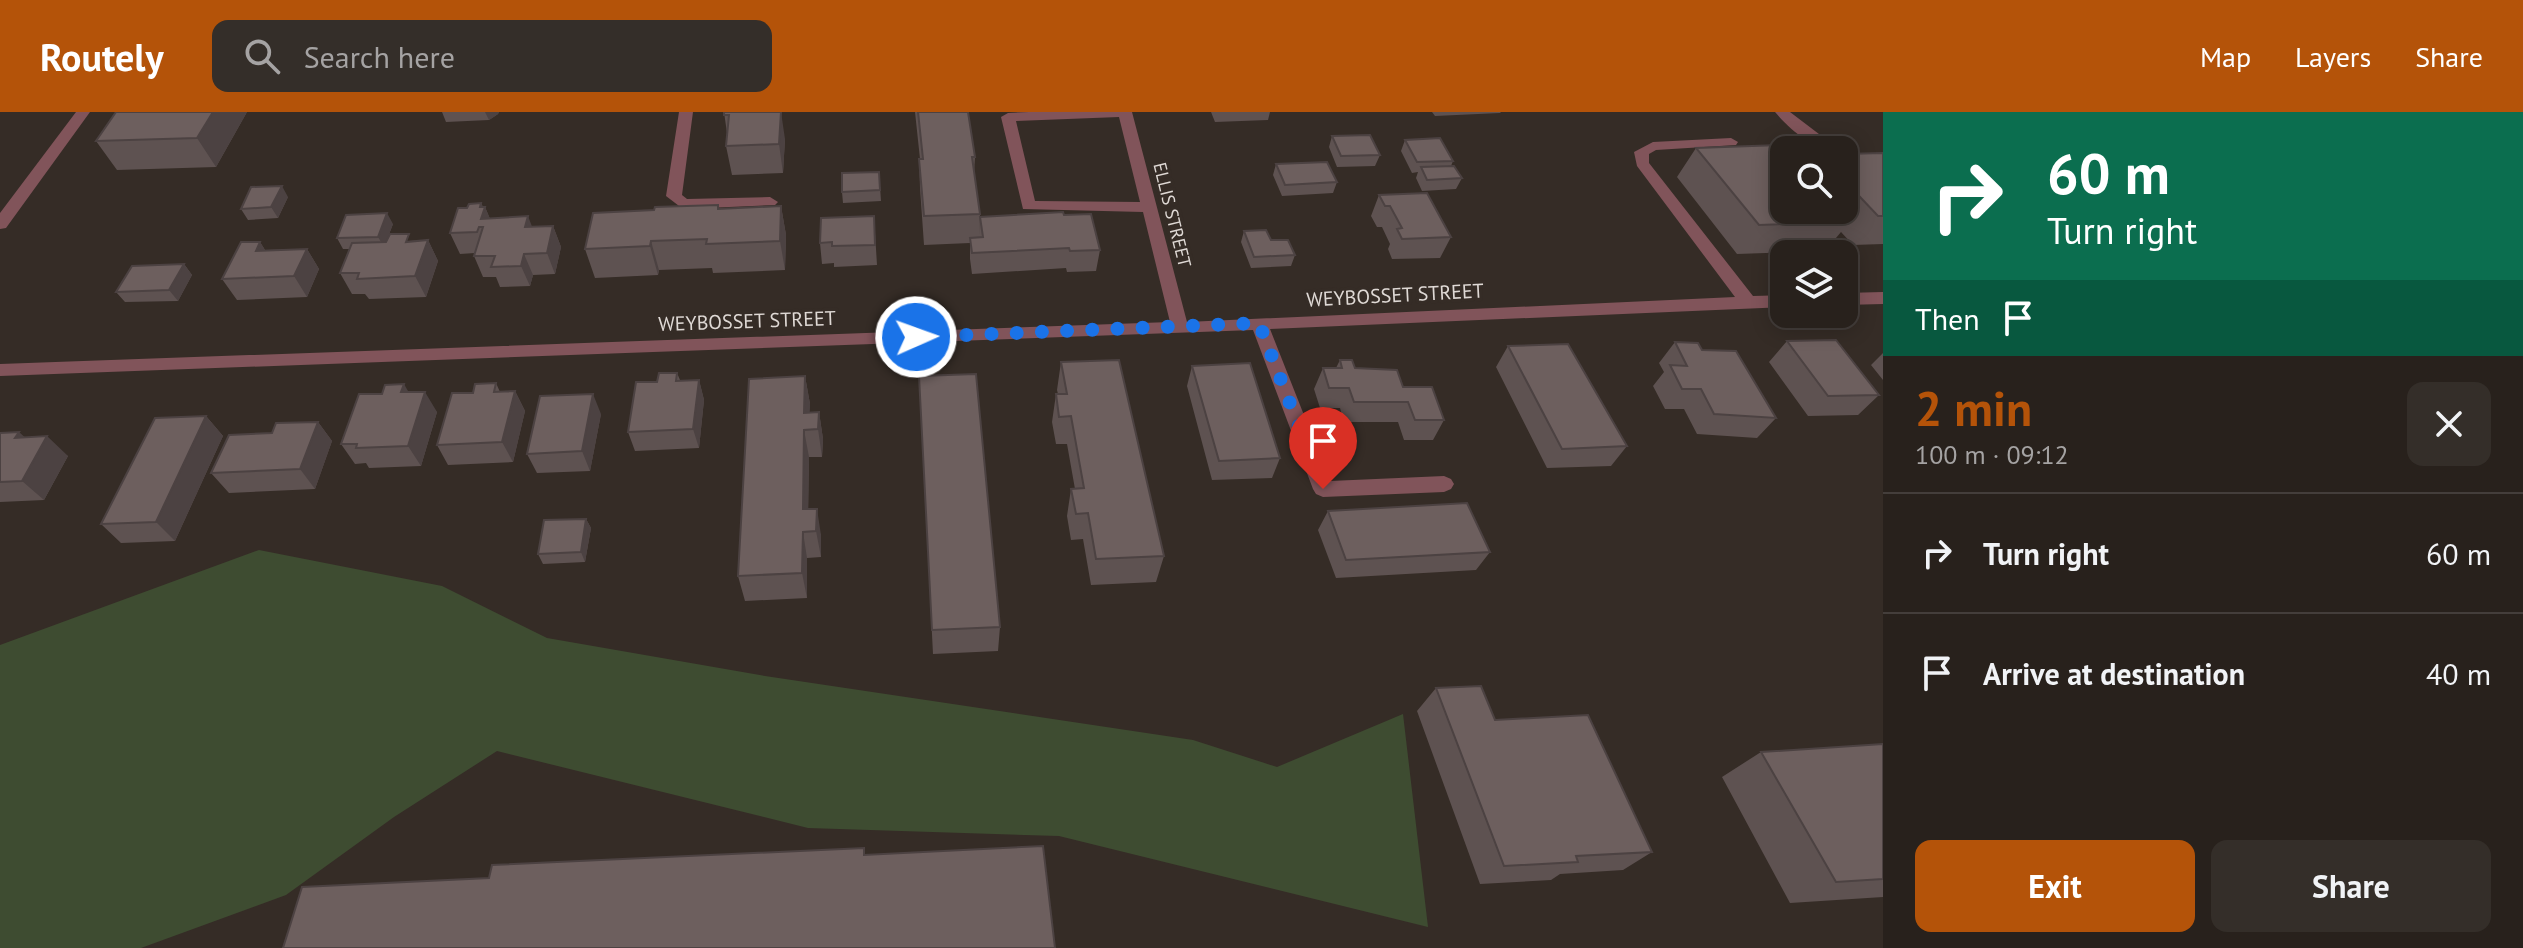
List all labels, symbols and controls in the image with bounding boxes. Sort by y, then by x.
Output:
search box [212,20,772,92]
text: Routely [40,32,164,81]
icon: search [240,34,284,78]
text: Search here [304,37,455,76]
text: Map [2200,38,2251,75]
text: Layers [2295,38,2371,75]
text: Share [2415,38,2483,75]
map controls [1770,136,1858,328]
button: search [1770,136,1858,224]
text: 60 m [2047,137,2170,209]
icon: right [1915,144,2019,248]
street label: ELLIS STREET [1148,160,1197,270]
text: Turn right [2047,207,2197,254]
button: layers [1770,240,1858,328]
street label: WEYBOSSET STREET [1306,277,1484,313]
position arrow [874,295,958,379]
icon: arrive [1996,296,2040,340]
text: Then [1915,299,1980,338]
street label: WEYBOSSET STREET [658,305,836,337]
text: 2 min [1915,377,2032,439]
button: close [2407,382,2491,466]
pin [1289,407,1357,489]
icon: arrive [1301,419,1345,463]
text: 100 m · 09:12 [1915,438,2069,471]
icon: right [1915,531,1959,575]
text: Turn right [1983,534,2109,573]
text: 60 m [2426,534,2491,573]
icon: arrive [1915,651,1959,695]
text: Arrive at destination [1983,654,2245,693]
text: 40 m [2426,654,2491,693]
button: Exit [1915,840,2195,932]
button: Share [2211,840,2491,932]

